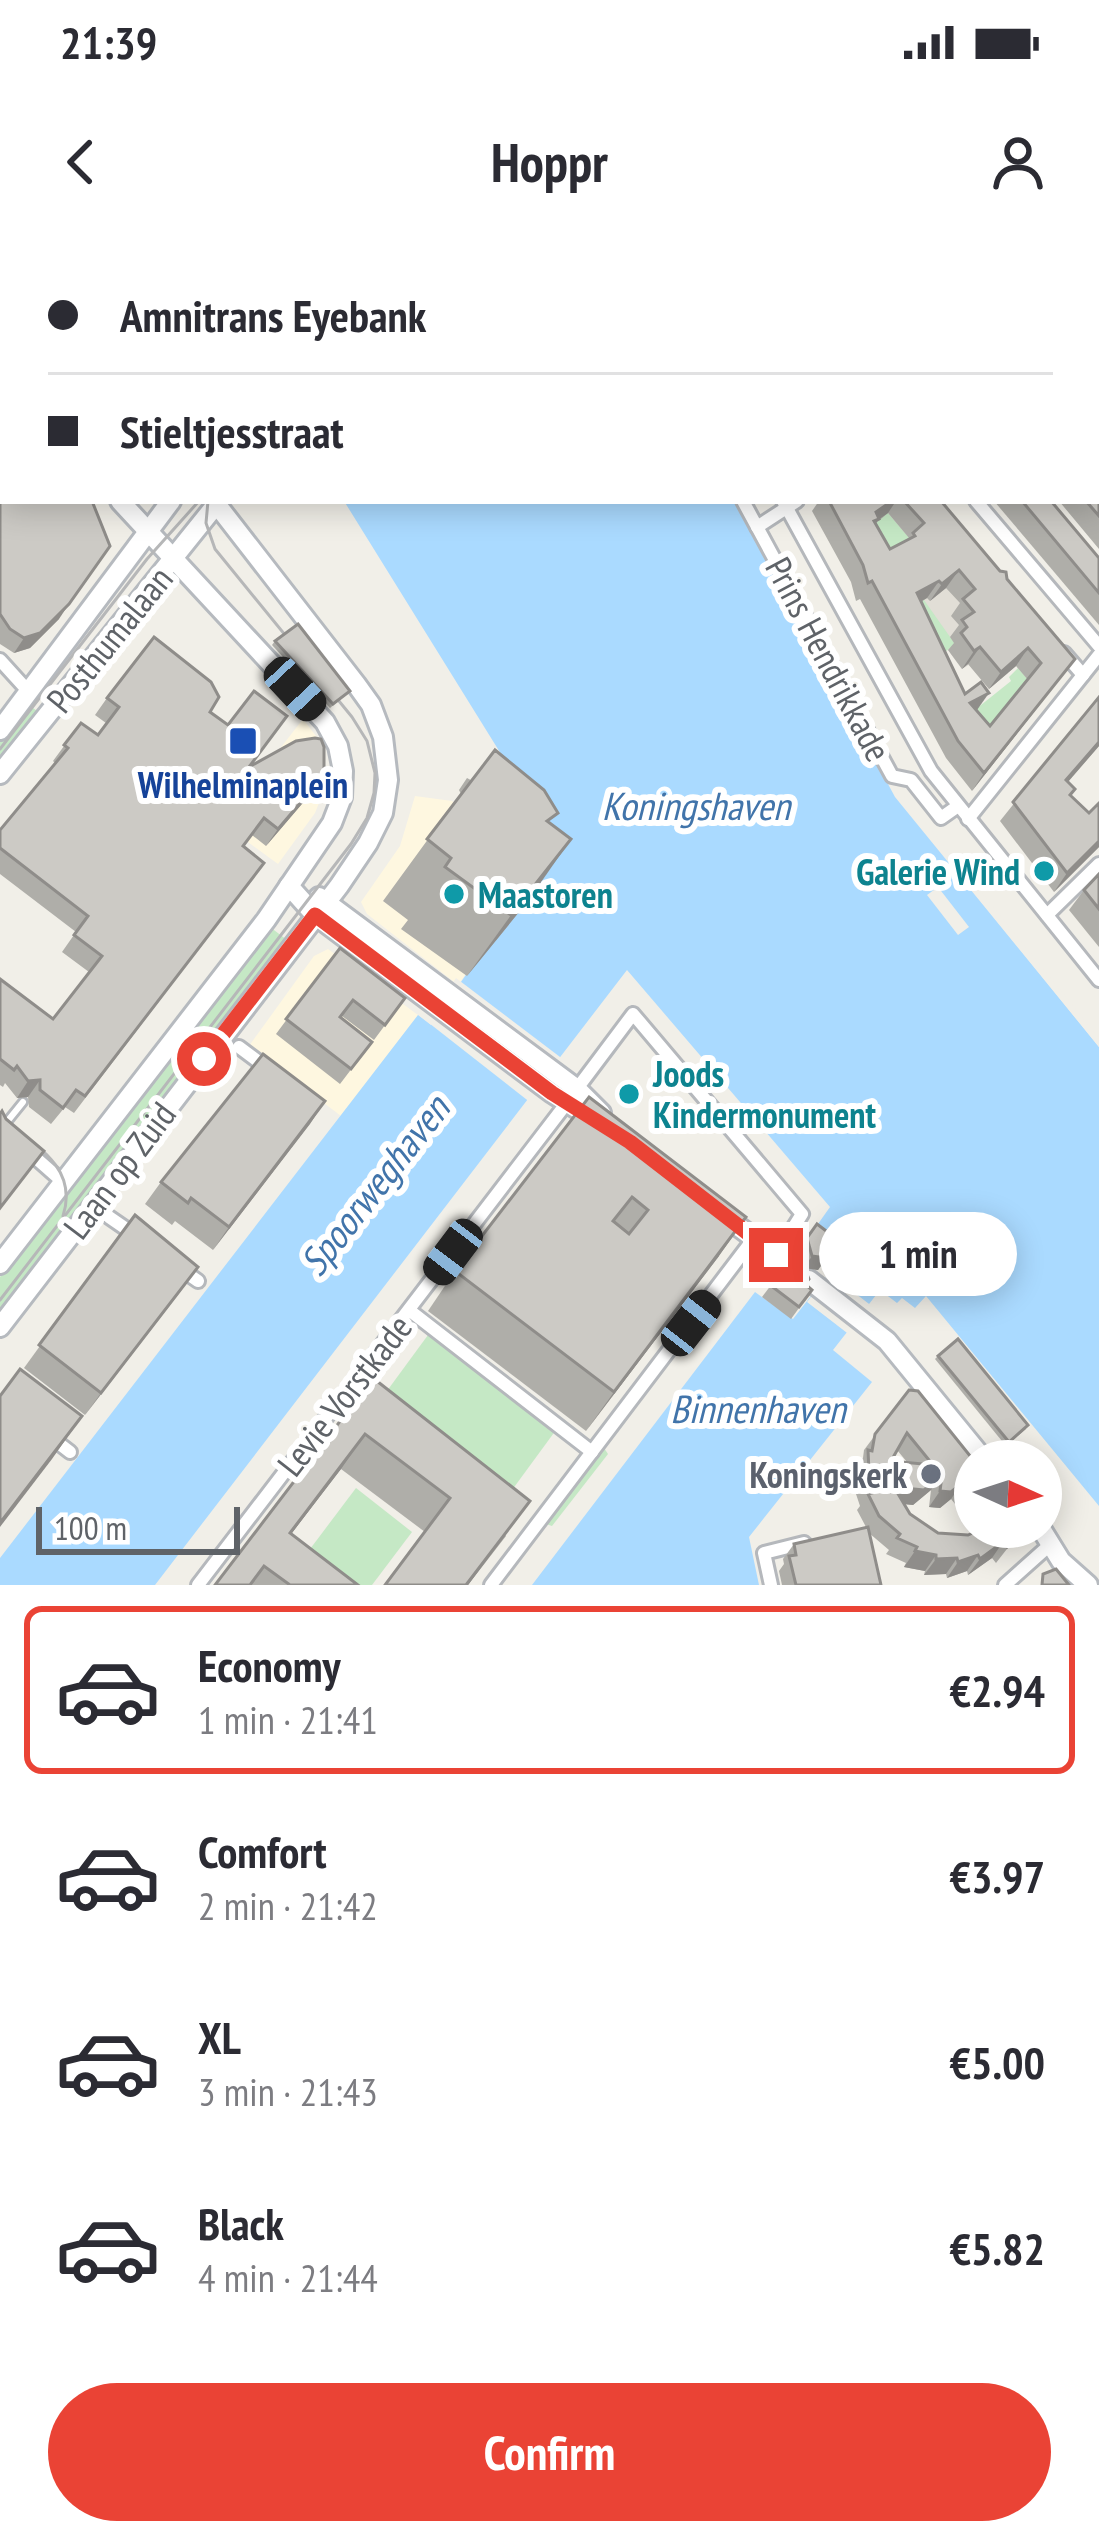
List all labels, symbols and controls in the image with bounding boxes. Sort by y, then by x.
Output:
text: 21:39 [60,13,157,71]
text: Hoppr [491,127,608,197]
icon: back [48,129,114,195]
icon: person [985,129,1051,195]
text: Amnitrans Eyebank [120,286,426,344]
text: Stieltjesstraat [120,402,344,460]
street label: Prins Hendrikkade [756,549,902,769]
street label: Posthumalaan [36,556,182,722]
car [257,650,333,728]
marker: Wilhelminaplein [227,725,259,757]
place label: Wilhelminaplein [137,761,348,808]
water label: Koningshaven [602,780,792,831]
place label: Galerie Wind [856,848,1020,895]
marker: Galerie Wind [1031,858,1057,884]
place label: Maastoren [478,871,613,918]
marker: Maastoren [441,881,467,907]
route start [177,1032,231,1086]
place label: Joods Kindermonument [652,1050,876,1138]
marker: Joods Kindermonument [616,1081,642,1107]
water label: Spoorweghaven [288,1083,461,1285]
street label: Laan op Zuid [52,1092,186,1248]
car [417,1212,489,1292]
callout: 1 min [818,1213,1016,1297]
route end [749,1228,803,1282]
text: 1 min [879,1228,957,1279]
car [655,1284,727,1362]
street label: Levie Vorstkade [266,1305,422,1485]
water label: Binnenhaven [670,1383,848,1434]
north arrow [954,1440,1062,1548]
map controls [954,1440,1062,1548]
place label: Koningskerk [749,1451,907,1498]
marker: Koningskerk [918,1461,944,1487]
scale bar [36,1501,240,1554]
text: 100 m [54,1506,127,1549]
icon: car [54,1636,162,1744]
text: Economy [198,1636,341,1694]
text: €2.94 [949,1661,1045,1719]
text: 1 min · 21:41 [198,1694,378,1745]
icon: car [54,1822,162,1930]
text: Comfort [198,1822,327,1880]
text: €3.97 [949,1847,1045,1905]
text: 2 min · 21:42 [198,1880,378,1931]
icon: car [54,2008,162,2116]
text: XL [198,2008,241,2066]
text: €5.00 [949,2033,1045,2091]
text: 3 min · 21:43 [198,2066,378,2117]
icon: car [54,2194,162,2302]
text: Black [198,2194,284,2252]
text: €5.82 [949,2219,1045,2277]
text: 4 min · 21:44 [198,2252,378,2303]
button: Confirm [48,2383,1051,2521]

